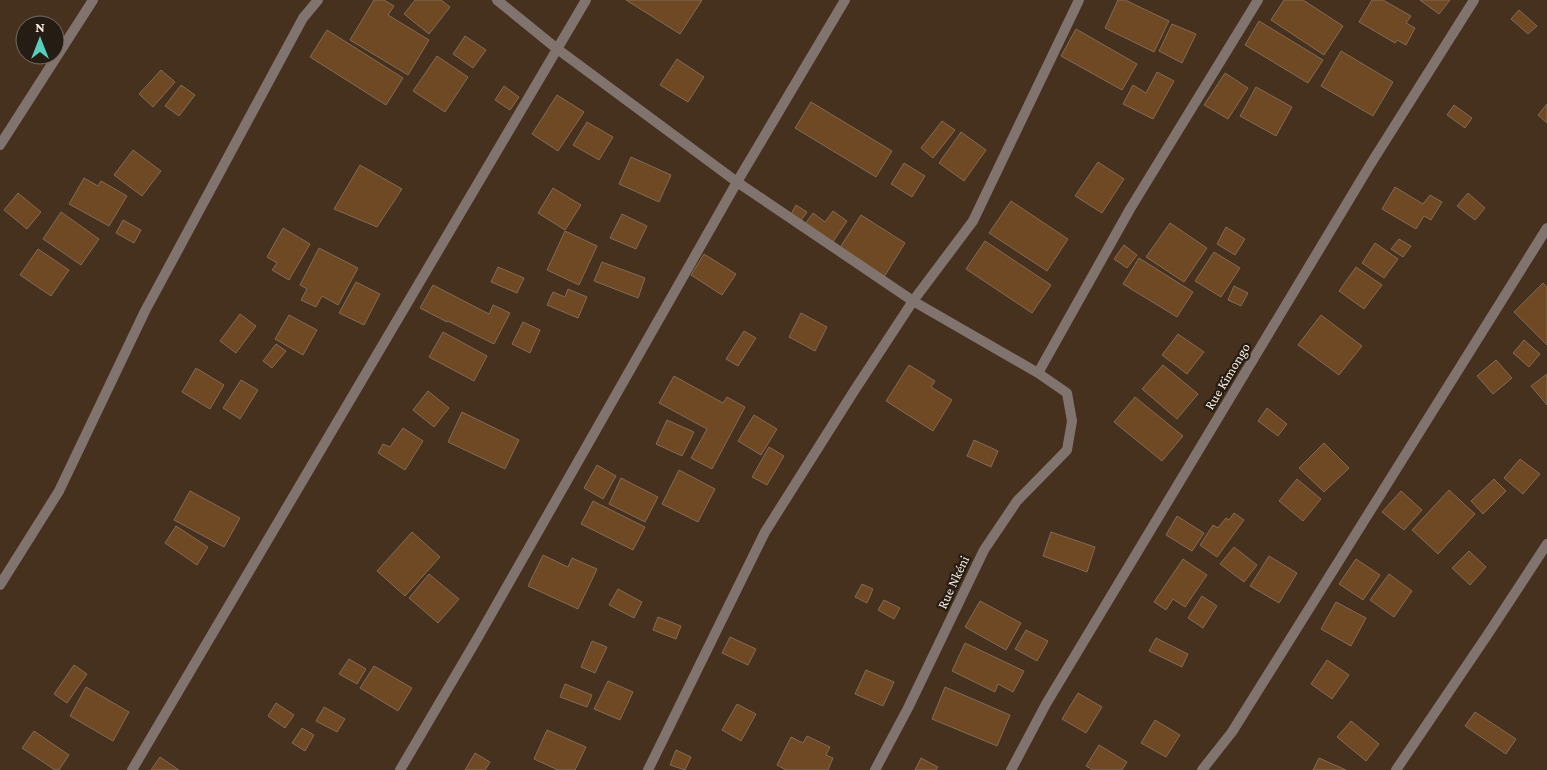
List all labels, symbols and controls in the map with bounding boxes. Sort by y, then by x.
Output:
north arrow [15,15,65,65]
text: N [35,19,45,35]
street label: Rue Kimongo [1201,340,1253,412]
street label: Rue Nkéni [934,553,972,611]

